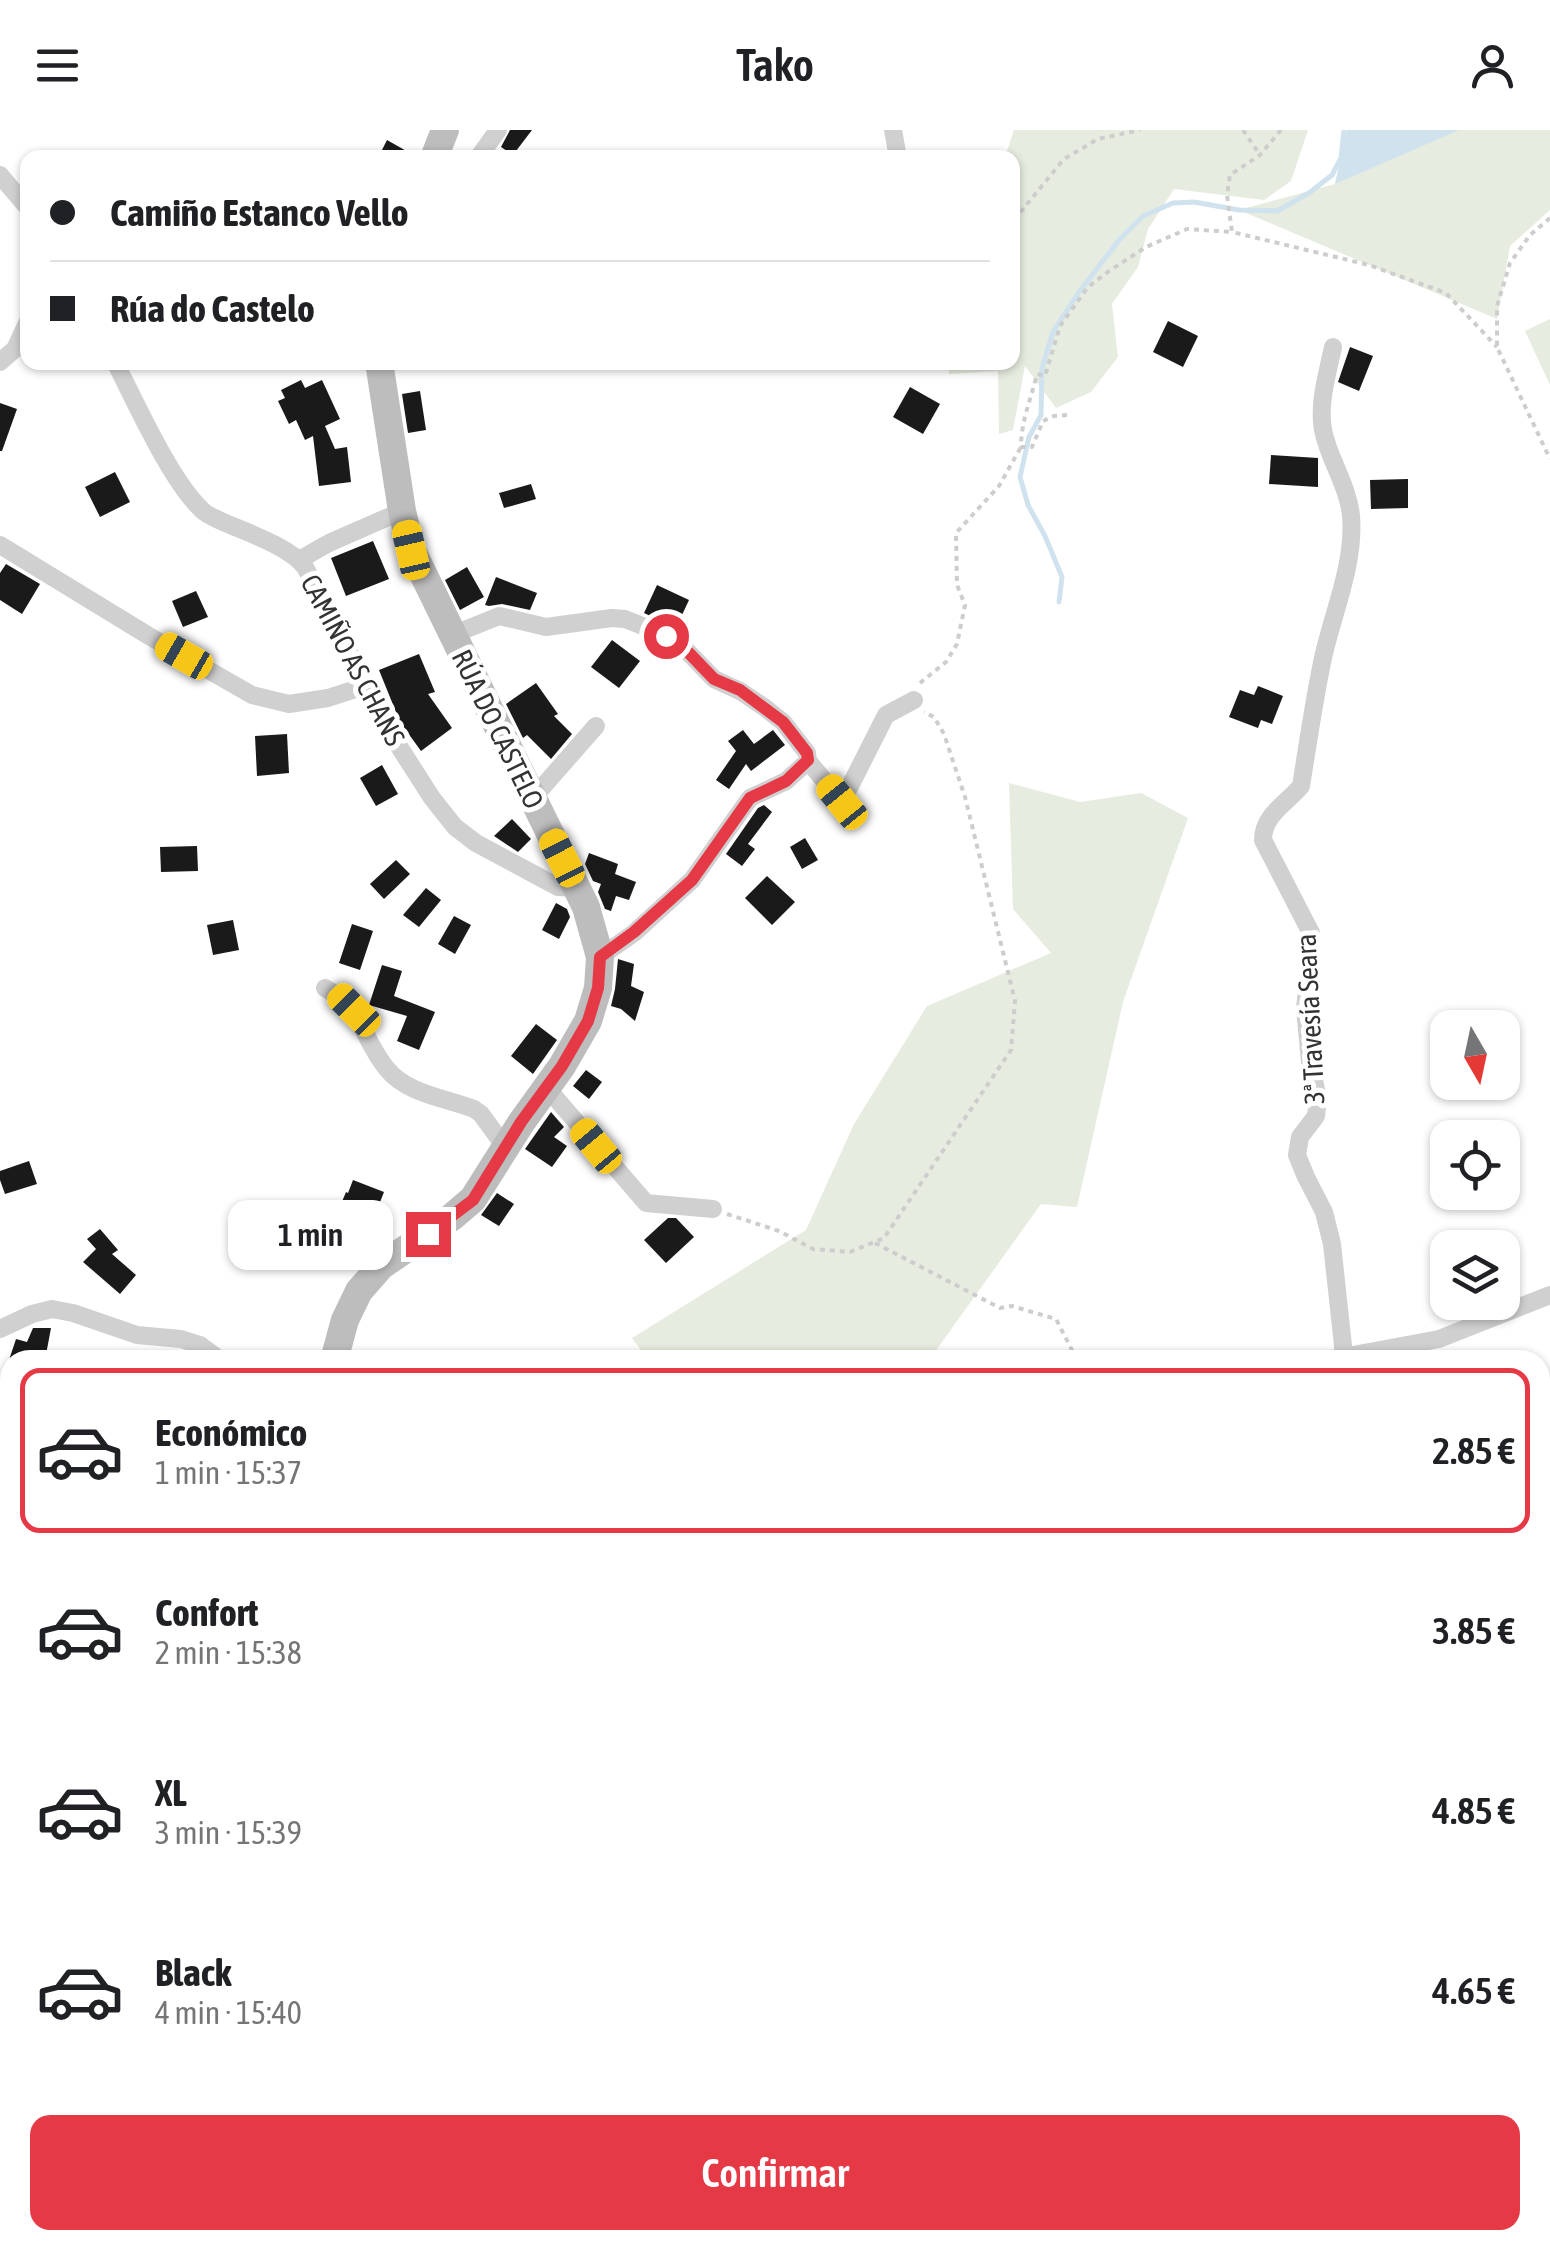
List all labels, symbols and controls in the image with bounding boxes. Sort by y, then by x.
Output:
icon: menu [30,38,85,93]
icon: person [1465,38,1520,93]
text: Tako [736,39,814,91]
text: Camiño Estanco Vello [110,191,409,234]
text: Rúa do Castelo [110,287,315,330]
car [390,517,432,583]
street label: CAMIÑO AS CHANS [294,569,412,751]
route start [644,614,689,659]
car [151,628,217,684]
street label: RÚA DO CASTELO [446,644,550,814]
car [811,769,873,835]
car [535,824,589,892]
street label: 3ª Travesía Seara [1290,933,1330,1105]
car [322,978,386,1042]
north arrow [1430,1010,1520,1100]
map controls [1430,1010,1520,1320]
car [565,1113,627,1179]
button: locate [1430,1120,1520,1210]
callout: 1 min [228,1199,393,1269]
route end [406,1212,451,1257]
text: 1 min [278,1216,343,1253]
button: layers [1430,1230,1520,1320]
icon: car [35,1406,125,1496]
text: Económico [155,1411,307,1454]
text: 2.85 € [1432,1429,1515,1472]
text: 1 min · 15:37 [155,1454,302,1491]
icon: car [35,1586,125,1676]
text: Confort [155,1591,259,1634]
text: 3.85 € [1432,1609,1515,1652]
text: 2 min · 15:38 [155,1634,302,1671]
icon: car [35,1766,125,1856]
text: XL [155,1771,187,1814]
text: 4.85 € [1432,1789,1515,1832]
text: 3 min · 15:39 [155,1814,302,1851]
icon: car [35,1946,125,2036]
text: Black [155,1951,232,1994]
text: 4.65 € [1432,1969,1515,2012]
text: 4 min · 15:40 [155,1994,302,2031]
button: Confirmar [30,2115,1520,2230]

